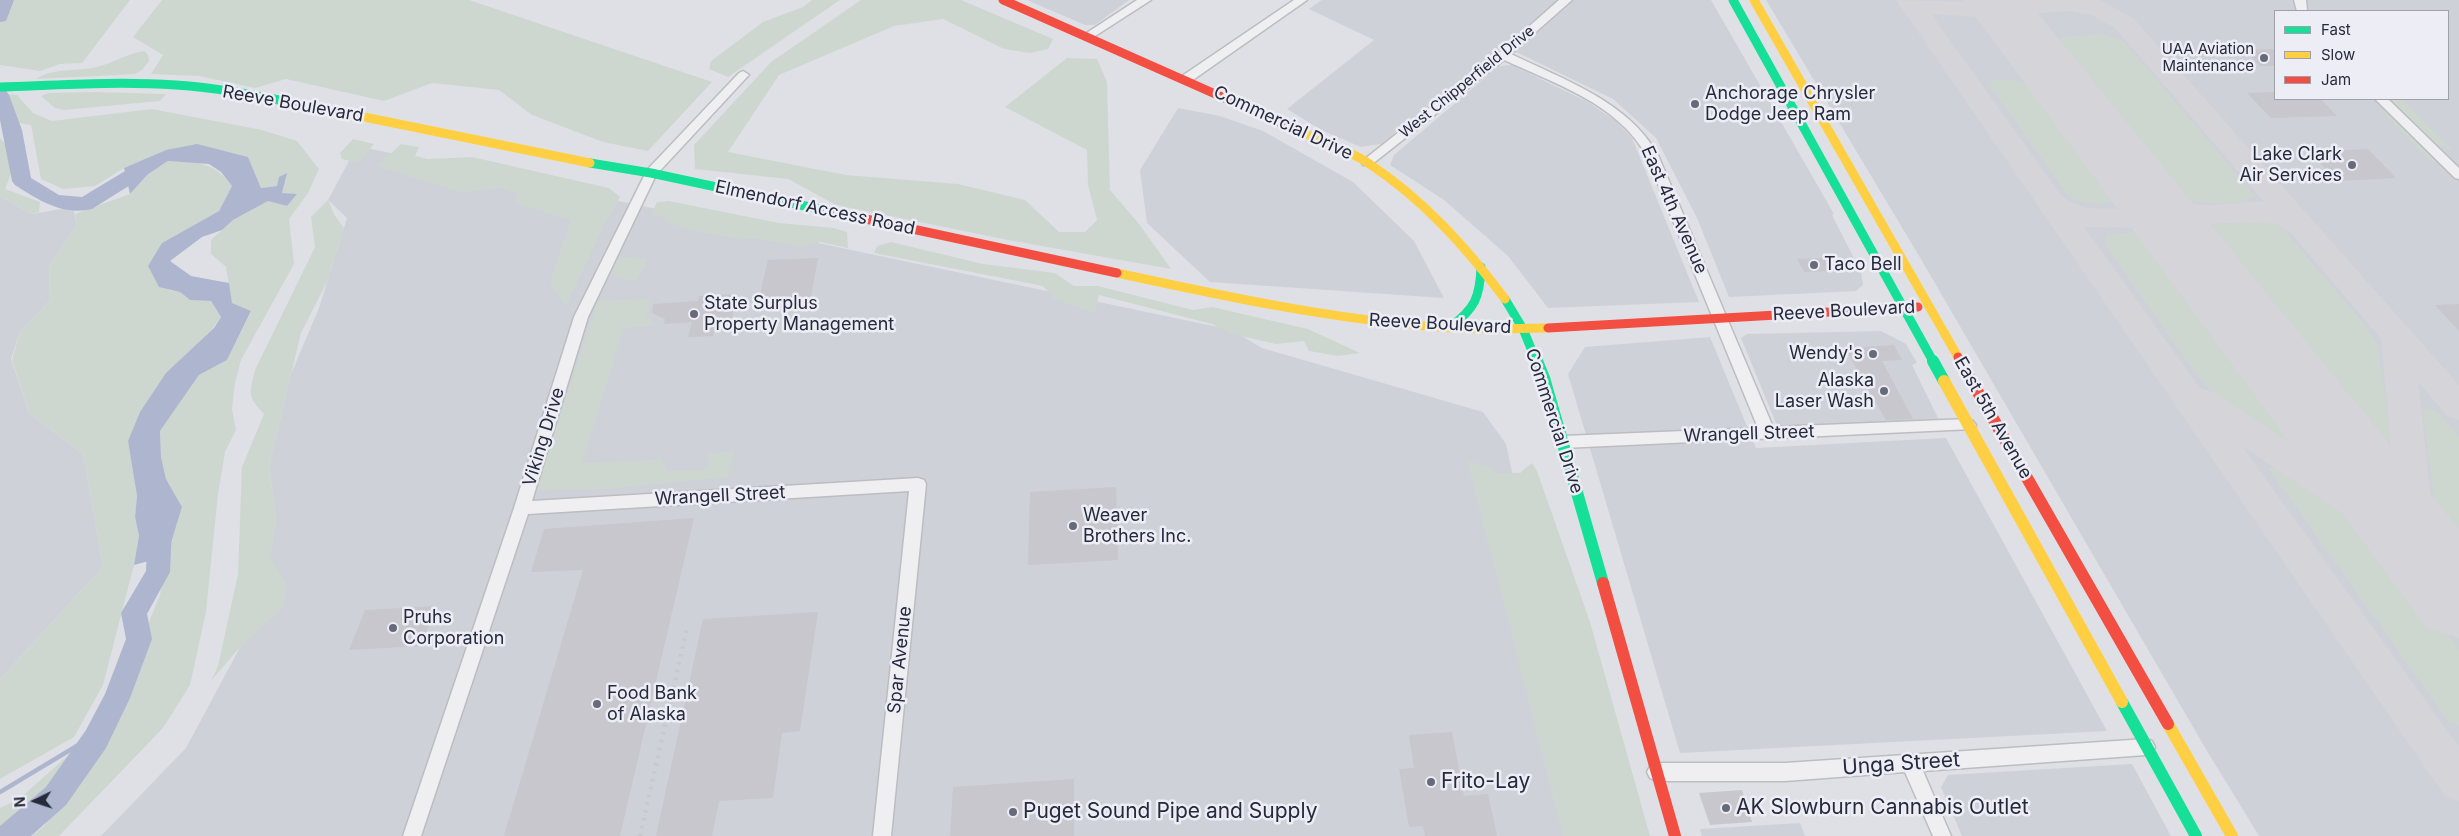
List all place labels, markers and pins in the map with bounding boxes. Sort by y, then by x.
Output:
place label: UAA Aviation Maintenance [2162,40,2254,75]
marker: UAA Aviation Maintenance [2258,52,2270,64]
place label: Anchorage Chrysler Dodge Jeep Ram [1705,83,1875,126]
marker: Anchorage Chrysler Dodge Jeep Ram [1689,98,1701,110]
place label: Lake Clark Air Services [2239,144,2342,186]
marker: Lake Clark Air Services [2346,159,2358,171]
place label: Taco Bell [1824,254,1902,276]
marker: Taco Bell [1808,259,1820,271]
place label: State Surplus Property Management [704,293,894,336]
marker: State Surplus Property Management [688,308,700,320]
place label: Wendy's [1789,343,1863,365]
marker: Wendy's [1867,348,1879,360]
place label: Alaska Laser Wash [1775,370,1874,412]
marker: Alaska Laser Wash [1878,385,1890,397]
place label: Weaver Brothers Inc. [1083,505,1191,548]
marker: Weaver Brothers Inc. [1067,520,1079,532]
place label: Pruhs Corporation [403,607,504,650]
marker: Pruhs Corporation [387,622,399,634]
place label: Food Bank of Alaska [607,683,697,726]
marker: Food Bank of Alaska [591,698,603,710]
place label: Frito-Lay [1441,769,1530,795]
marker: Frito-Lay [1425,776,1437,788]
place label: AK Slowburn Cannabis Outlet [1736,795,2029,821]
place label: Puget Sound Pipe and Supply [1023,799,1317,825]
marker: AK Slowburn Cannabis Outlet [1720,802,1732,814]
marker: Puget Sound Pipe and Supply [1007,806,1019,818]

